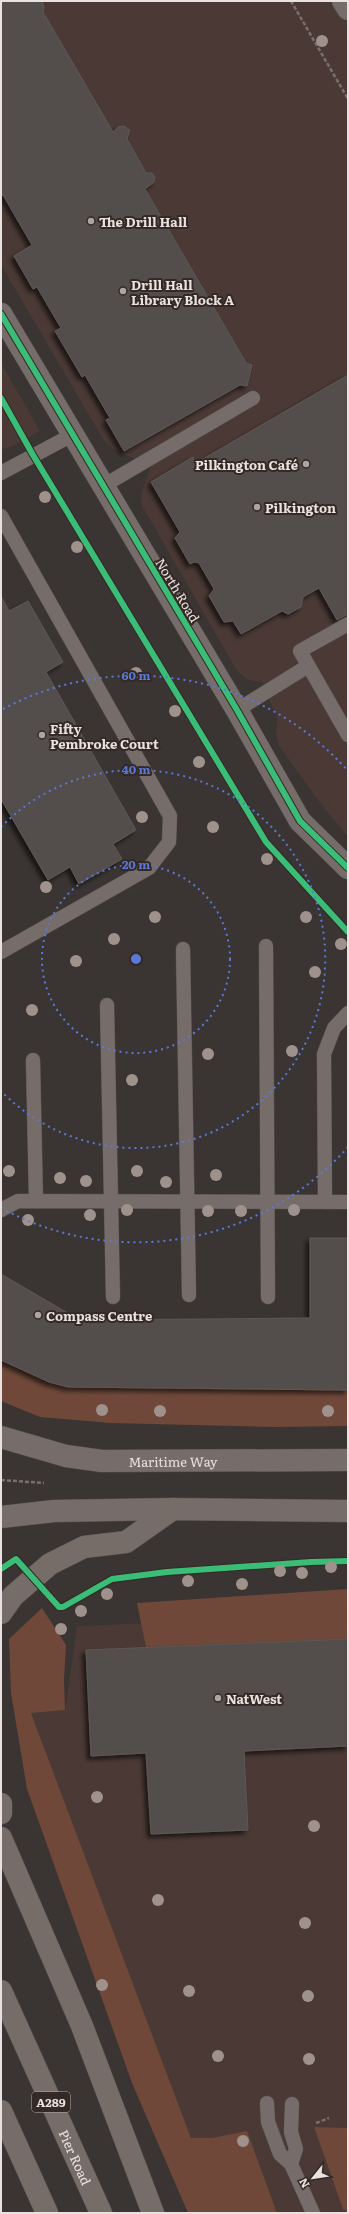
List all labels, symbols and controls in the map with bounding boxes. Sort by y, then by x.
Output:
place label: The Drill Hall [99,212,188,231]
marker: The Drill Hall [86,216,96,226]
place label: Drill Hall Library Block A [131,275,234,309]
marker: Drill Hall Library Block A [118,286,128,296]
place label: Pilkington Café [195,455,298,474]
marker: Pilkington Café [301,459,311,469]
place label: Pilkington [265,498,336,517]
marker: Pilkington [252,502,262,512]
street label: North Road [151,554,205,626]
text: 60 m [122,666,150,684]
place label: Fifty Pembroke Court [50,719,159,753]
marker: Fifty Pembroke Court [37,730,47,740]
text: 40 m [122,760,151,778]
text: 20 m [122,855,150,873]
centre of rings [129,952,143,966]
place label: Compass Centre [46,1306,152,1325]
marker: Compass Centre [33,1310,43,1320]
street label: Maritime Way [128,1451,218,1470]
place label: NatWest [226,1689,282,1708]
marker: NatWest [213,1693,223,1703]
road number: A289 [32,2092,70,2112]
street label: Pier Road [55,2126,97,2188]
north arrow [293,2158,333,2198]
text: N [294,2176,313,2191]

